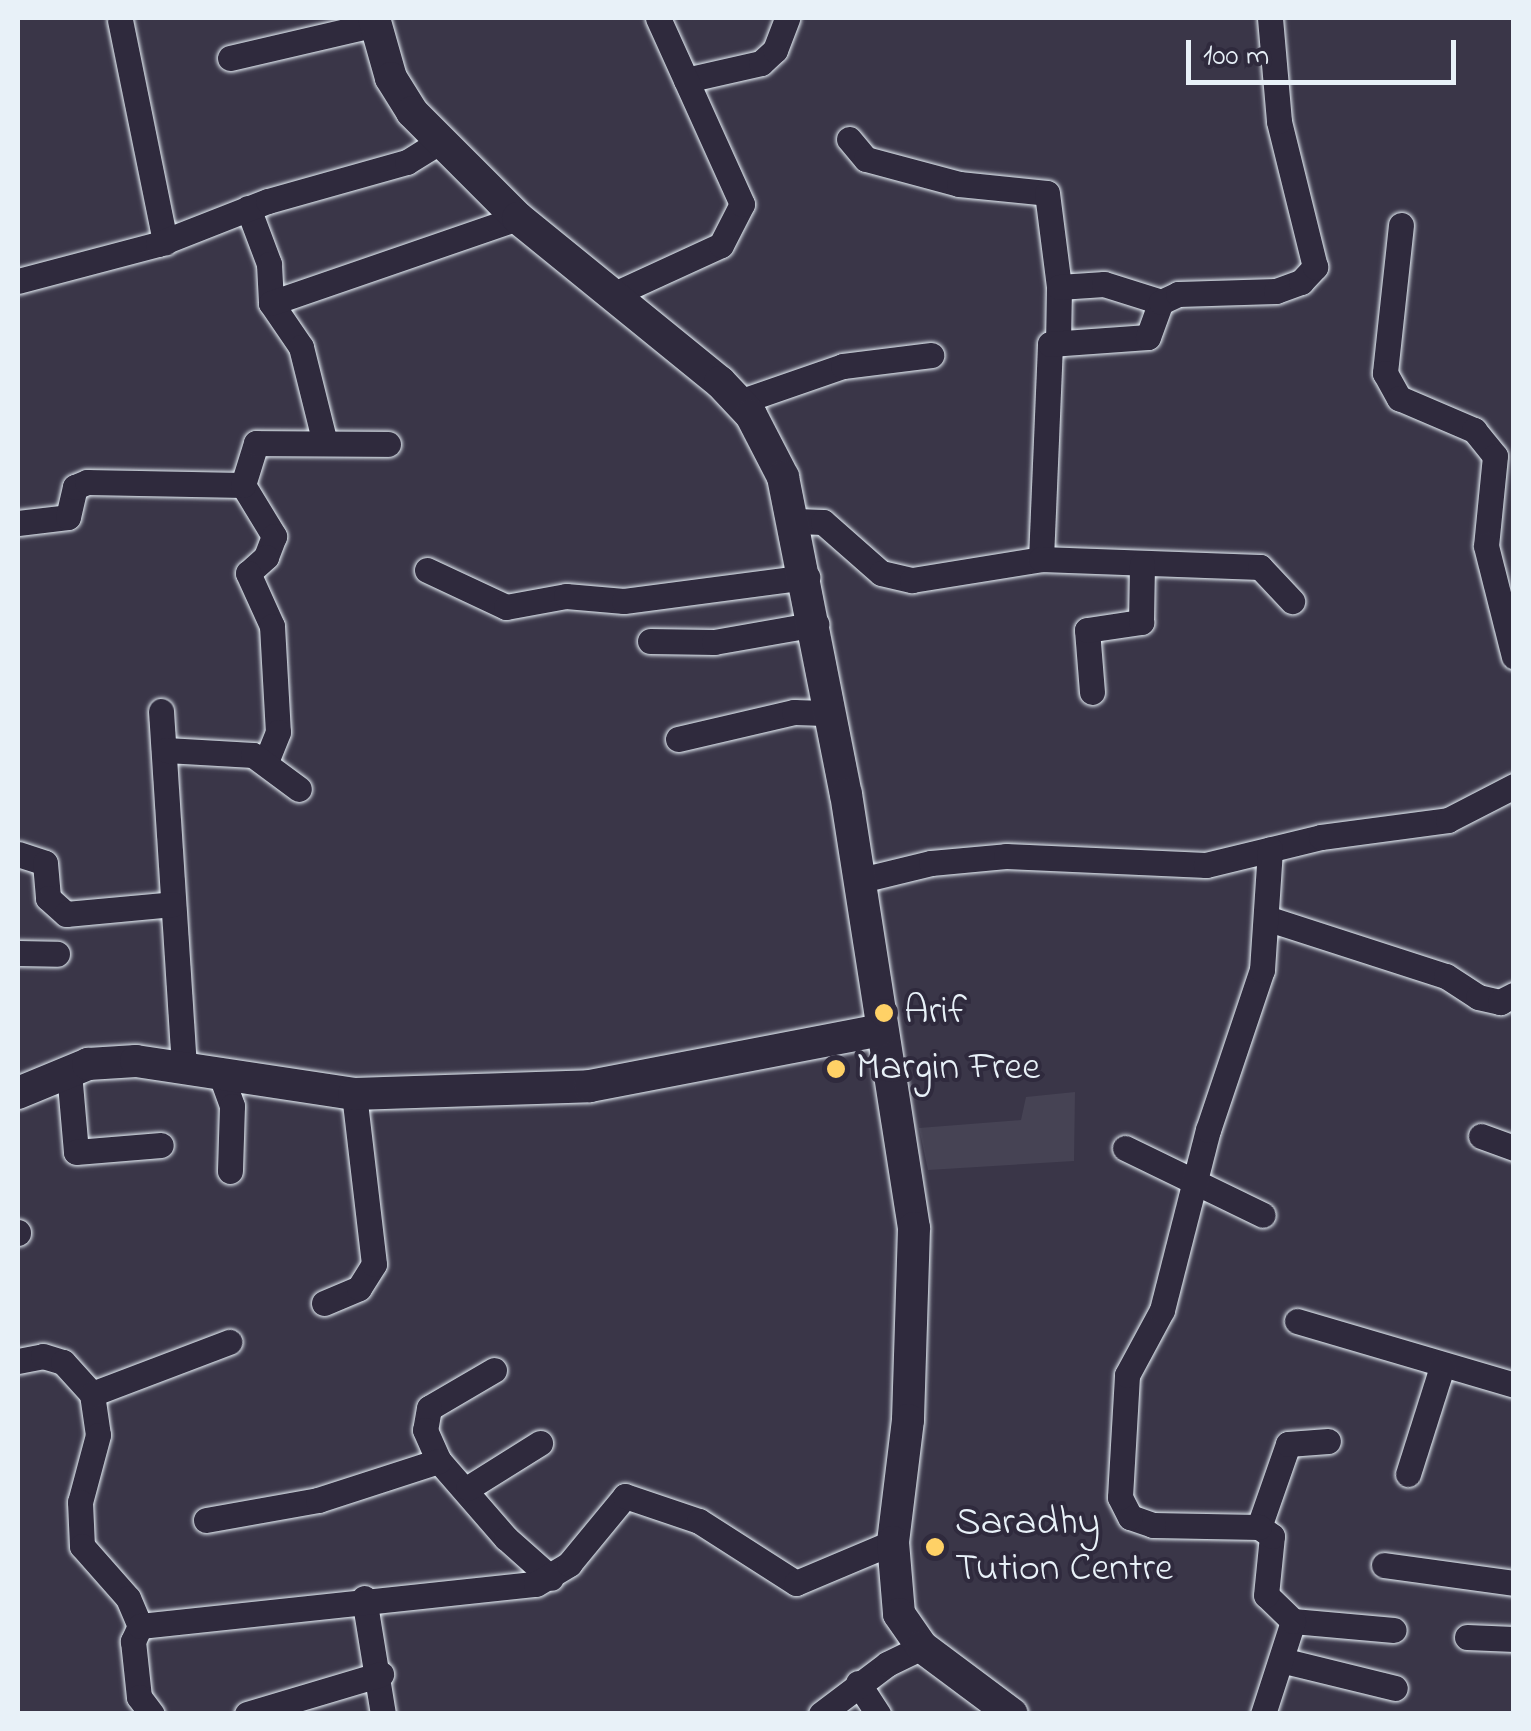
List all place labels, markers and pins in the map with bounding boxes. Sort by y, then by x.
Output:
place label: Arif [904,989,967,1037]
marker: Arif [873,1002,895,1024]
place label: Margin Free [856,1045,1040,1093]
marker: Margin Free [825,1058,847,1080]
place label: Saradhy Tution Centre [955,1500,1173,1594]
marker: Saradhy Tution Centre [924,1536,946,1558]

